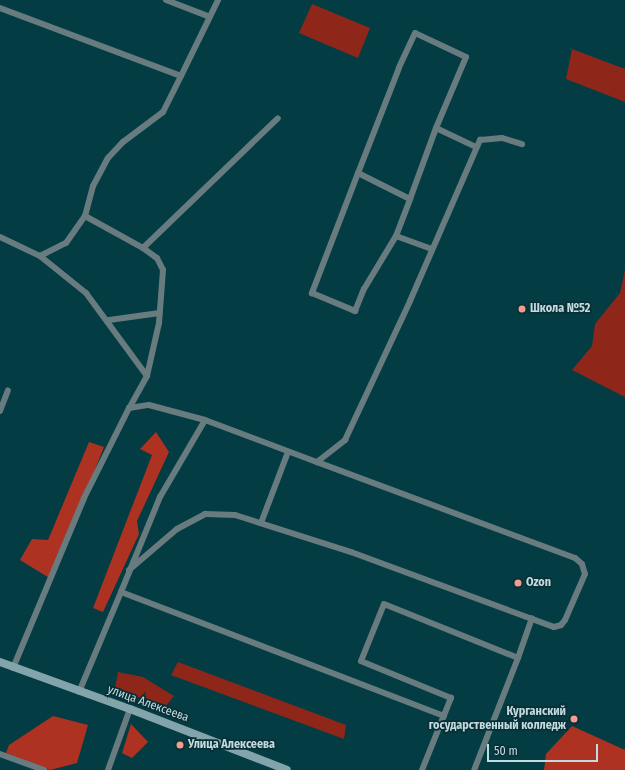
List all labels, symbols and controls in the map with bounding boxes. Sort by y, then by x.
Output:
place label: Школа №52 [530,302,590,316]
marker: Школа №52 [517,304,527,314]
place label: Ozon [526,576,551,590]
marker: Ozon [513,578,523,588]
street label: улица Алексеева [105,683,191,725]
place label: Курганский государственный колледж [429,705,566,733]
marker: Курганский государственный колледж [569,714,579,724]
scale bar [489,736,600,762]
place label: Улица Алексеева [188,738,275,752]
marker: Улица Алексеева [175,740,185,750]
text: 50 m [494,744,518,758]

